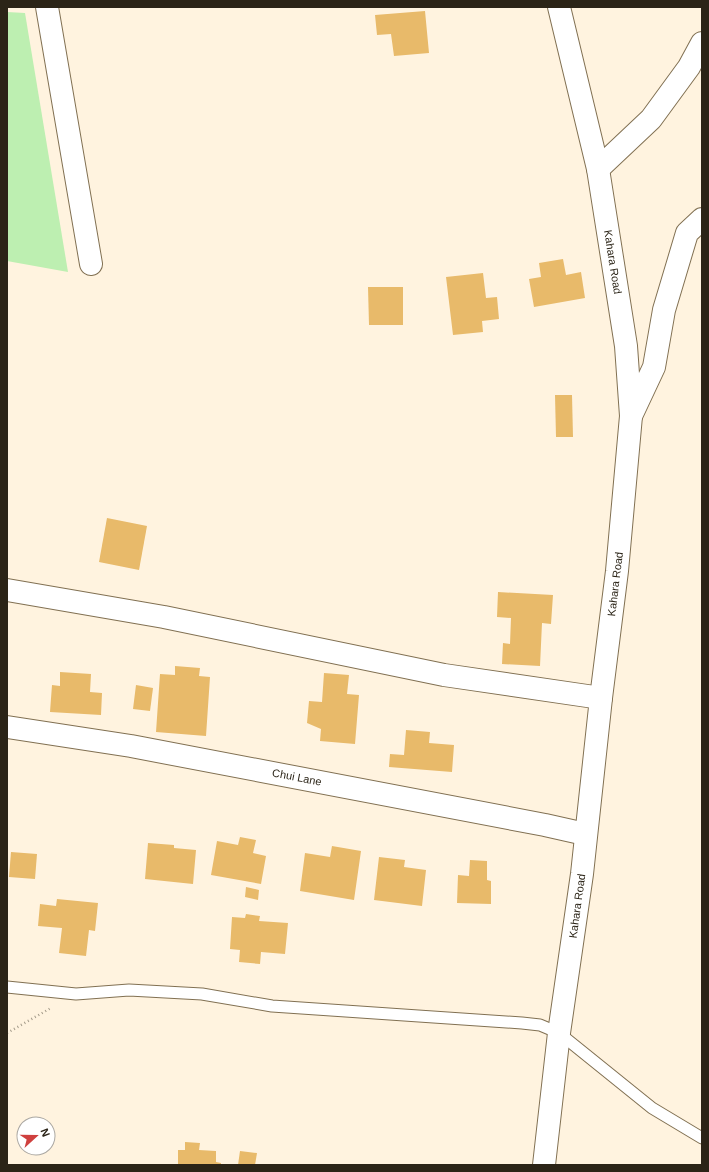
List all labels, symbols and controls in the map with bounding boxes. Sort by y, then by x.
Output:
street label: Kahara Road [602,229,624,295]
street label: Kahara Road [605,551,625,617]
street label: Chui Lane [271,766,323,788]
street label: Kahara Road [567,873,587,939]
north arrow [16,1116,56,1156]
text: N [38,1127,52,1138]

